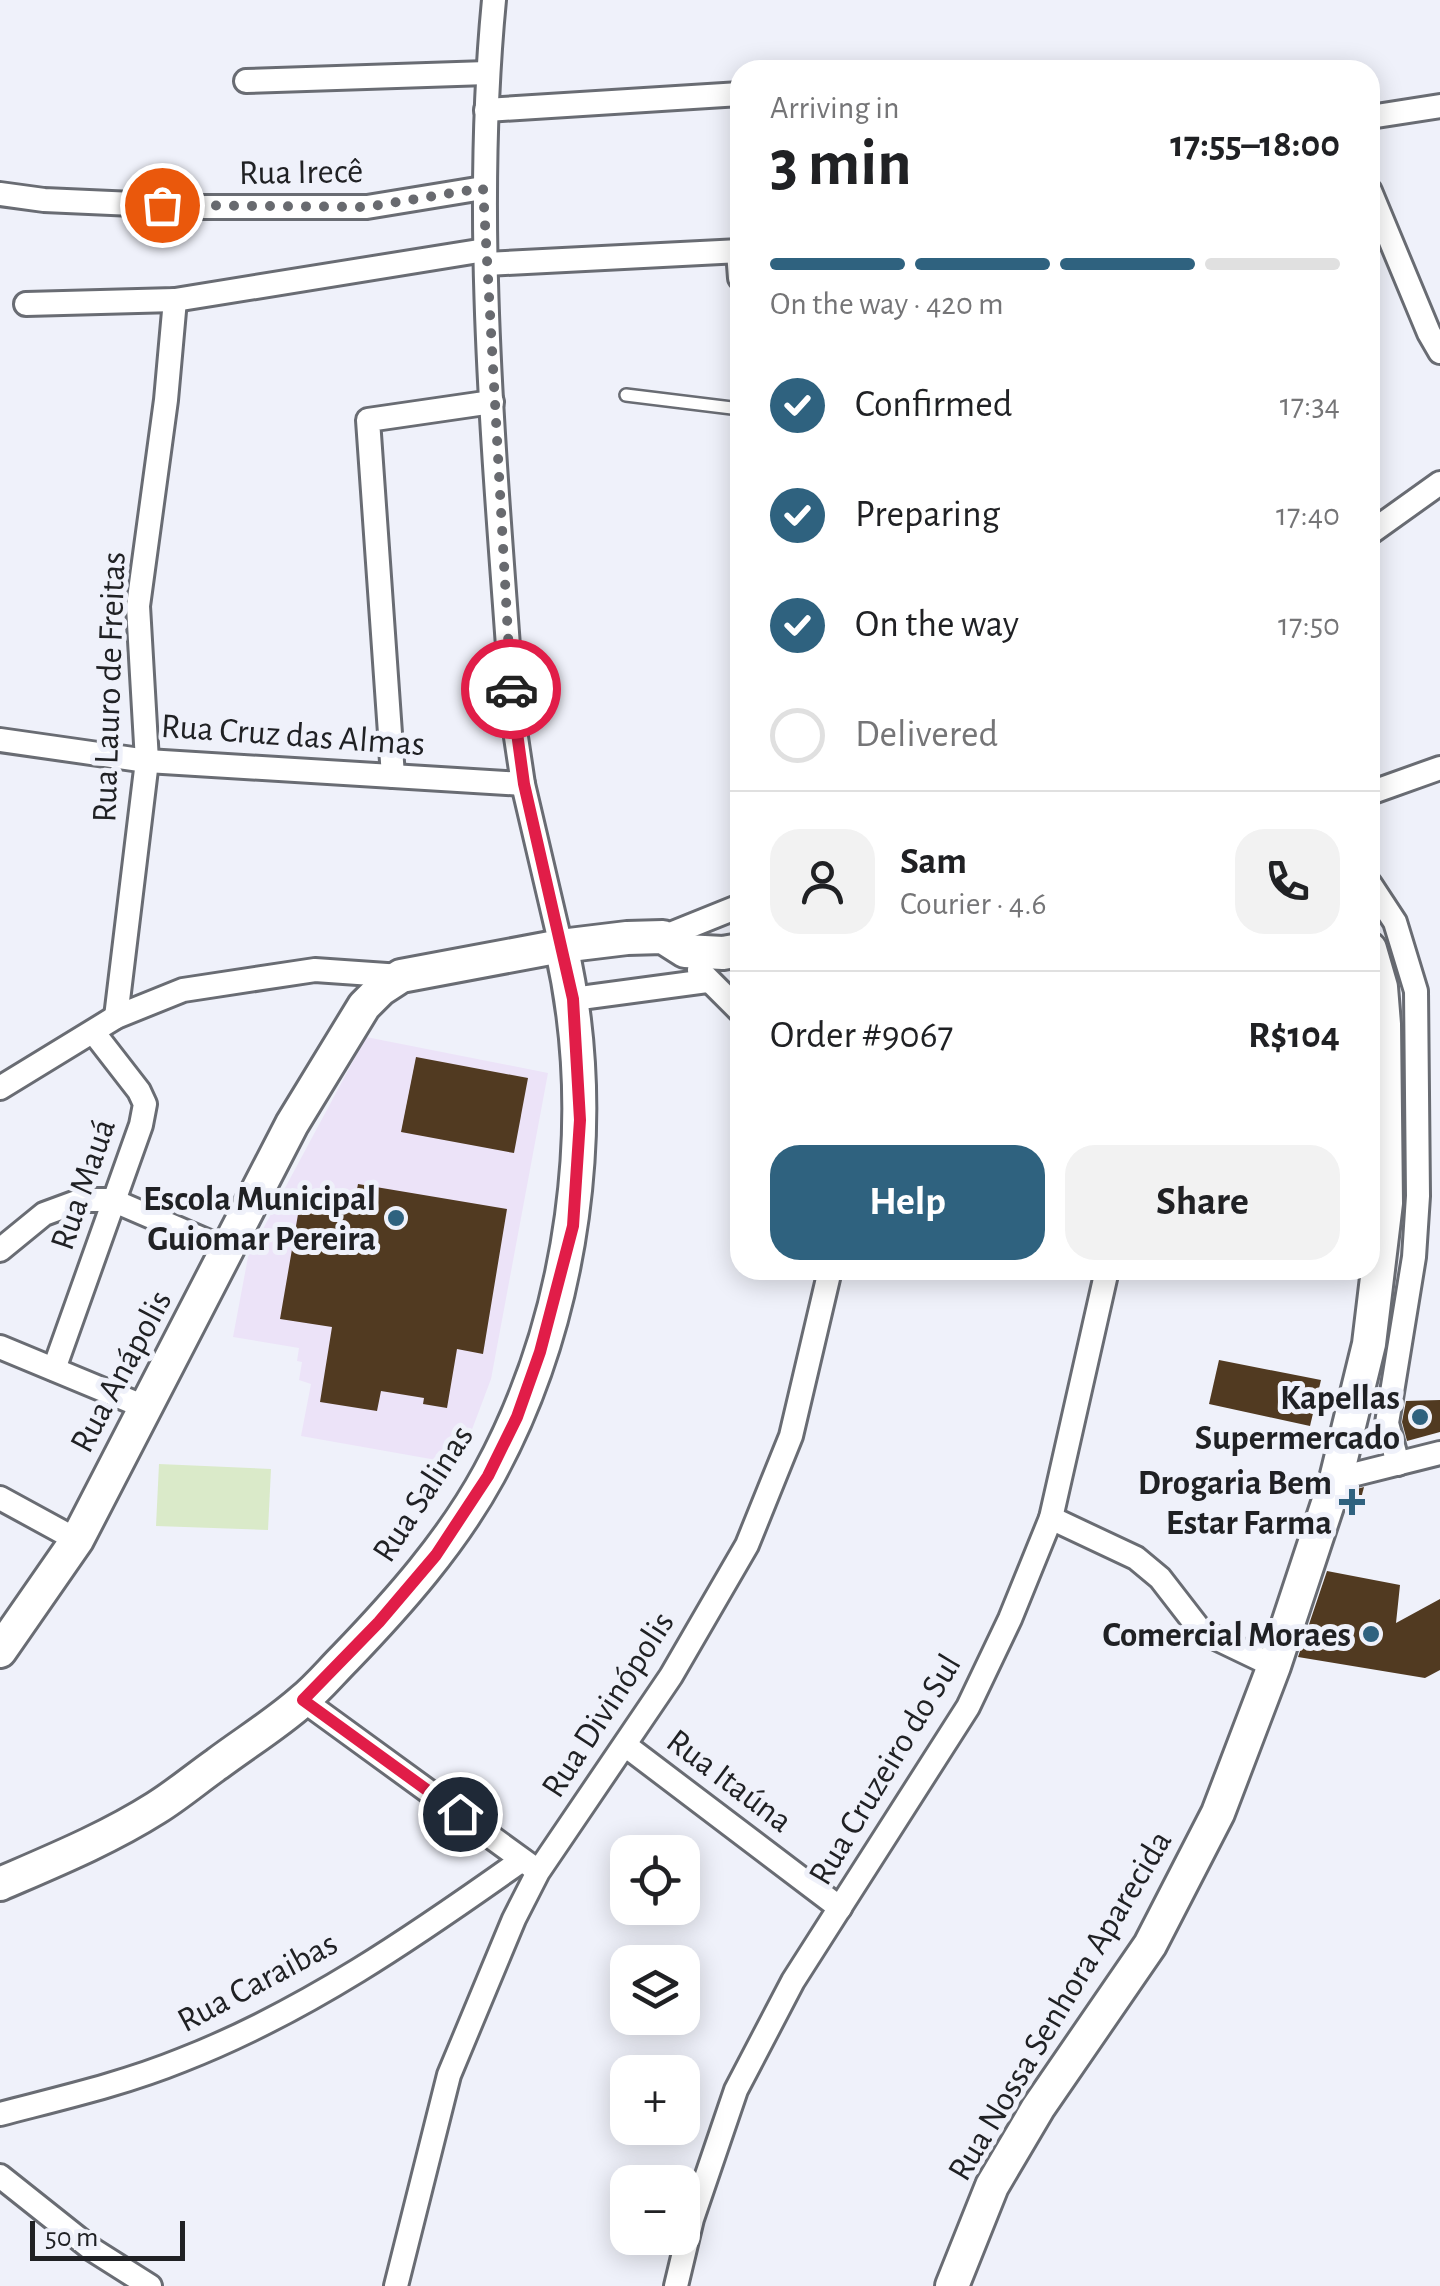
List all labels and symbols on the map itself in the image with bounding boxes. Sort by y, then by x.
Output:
street label: Rua Irecê [238,154,364,191]
pin [120,163,205,248]
street label: Rua Lauro de Freitas [87,551,132,823]
courier [461,639,561,739]
street label: Rua Cruz das Almas [160,709,426,762]
street label: Rua Mauá [45,1115,122,1254]
place label: Escola Municipal Guiomar Pereira [143,1182,376,1257]
marker: Escola Municipal Guiomar Pereira [385,1207,407,1229]
street label: Rua Anápolis [64,1285,178,1458]
place label: Kapellas Supermercado [1195,1381,1400,1456]
marker: Kapellas Supermercado [1409,1406,1431,1428]
street label: Rua Salinas [366,1419,480,1568]
place label: Drogaria Bem Estar Farma [1138,1466,1332,1541]
marker: Drogaria Bem Estar Farma [1341,1491,1363,1513]
street label: Rua Divinópolis [536,1606,681,1804]
place label: Comercial Moraes [1102,1618,1351,1653]
marker: Comercial Moraes [1360,1623,1382,1645]
street label: Rua Cruzeiro do Sul [803,1648,968,1891]
street label: Rua Itaúna [660,1723,798,1839]
pin [418,1772,503,1857]
street label: Rua Nossa Senhora Aparecida [942,1825,1179,2187]
street label: Rua Caraibas [172,1926,343,2039]
scale bar [30,2216,185,2260]

